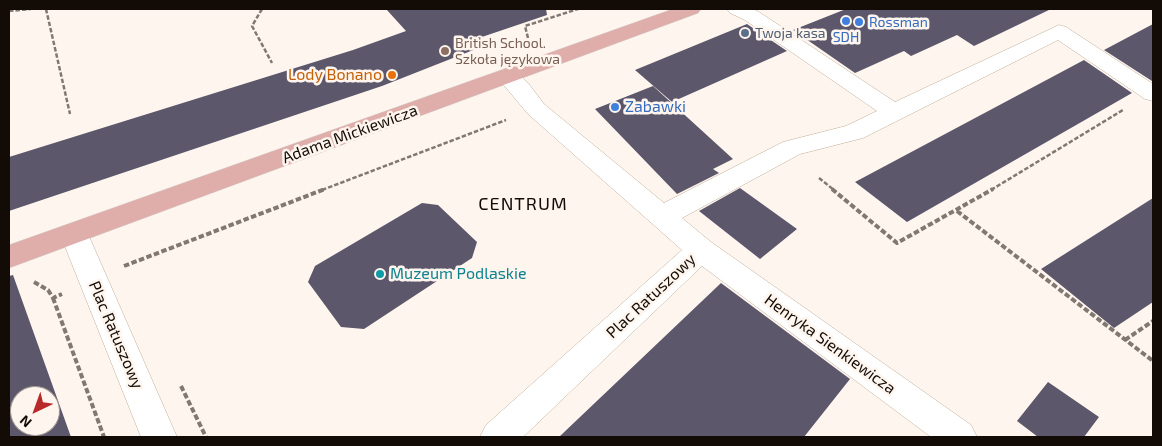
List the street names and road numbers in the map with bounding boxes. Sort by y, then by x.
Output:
street label: Adama Mickiewicza [280,101,420,167]
street label: Plac Ratuszowy [602,250,700,342]
street label: Plac Ratuszowy [85,278,147,392]
street label: Henryka Sienkiewicza [761,290,899,398]

